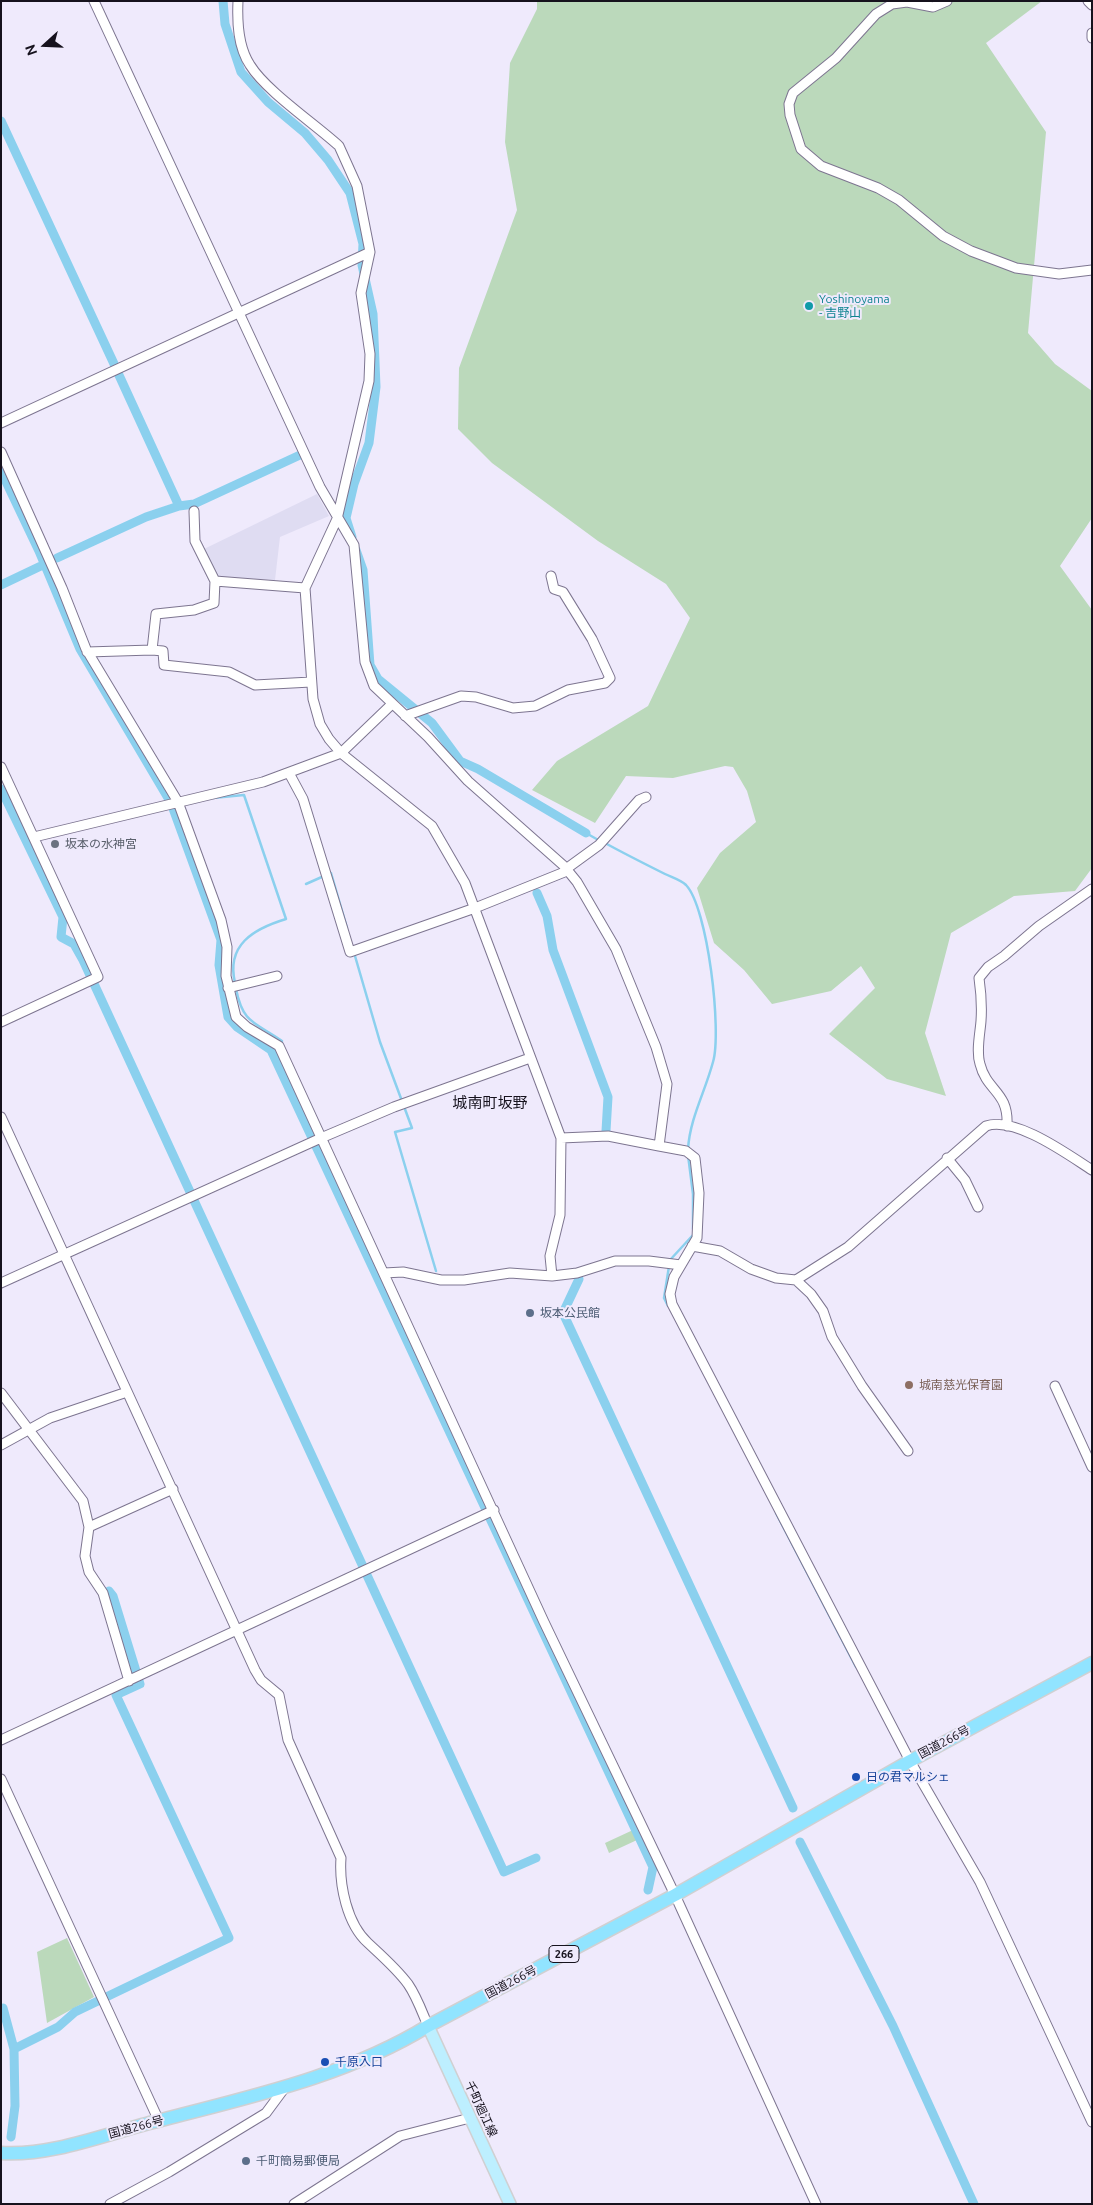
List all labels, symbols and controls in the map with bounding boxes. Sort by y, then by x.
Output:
north arrow [20,20,70,70]
text: N [22,42,40,58]
place label: Yoshinoyama - 吉野山 [819,292,890,320]
marker: Yoshinoyama - 吉野山 [803,300,815,312]
place label: 坂本の水神宮 [65,837,137,851]
marker: 坂本の水神宮 [49,838,61,850]
district label: 城南町坂野 [453,1094,527,1112]
place label: 坂本公民館 [540,1306,600,1320]
marker: 坂本公民館 [524,1307,536,1319]
place label: 城南慈光保育園 [919,1378,1003,1392]
marker: 城南慈光保育園 [903,1379,915,1391]
street label: 国道266号 [916,1722,972,1762]
place label: 日の君マルシェ [866,1770,950,1784]
marker: 日の君マルシェ [850,1771,862,1783]
road number: 266 [549,1946,579,1962]
street label: 国道266号 [483,1962,539,2002]
place label: 千原入口 [335,2055,383,2069]
marker: 千原入口 [319,2056,331,2068]
street label: 千町廻江線 [462,2079,500,2139]
street label: 国道266号 [107,2113,165,2141]
place label: 千町簡易郵便局 [256,2154,340,2168]
marker: 千町簡易郵便局 [240,2155,252,2167]

